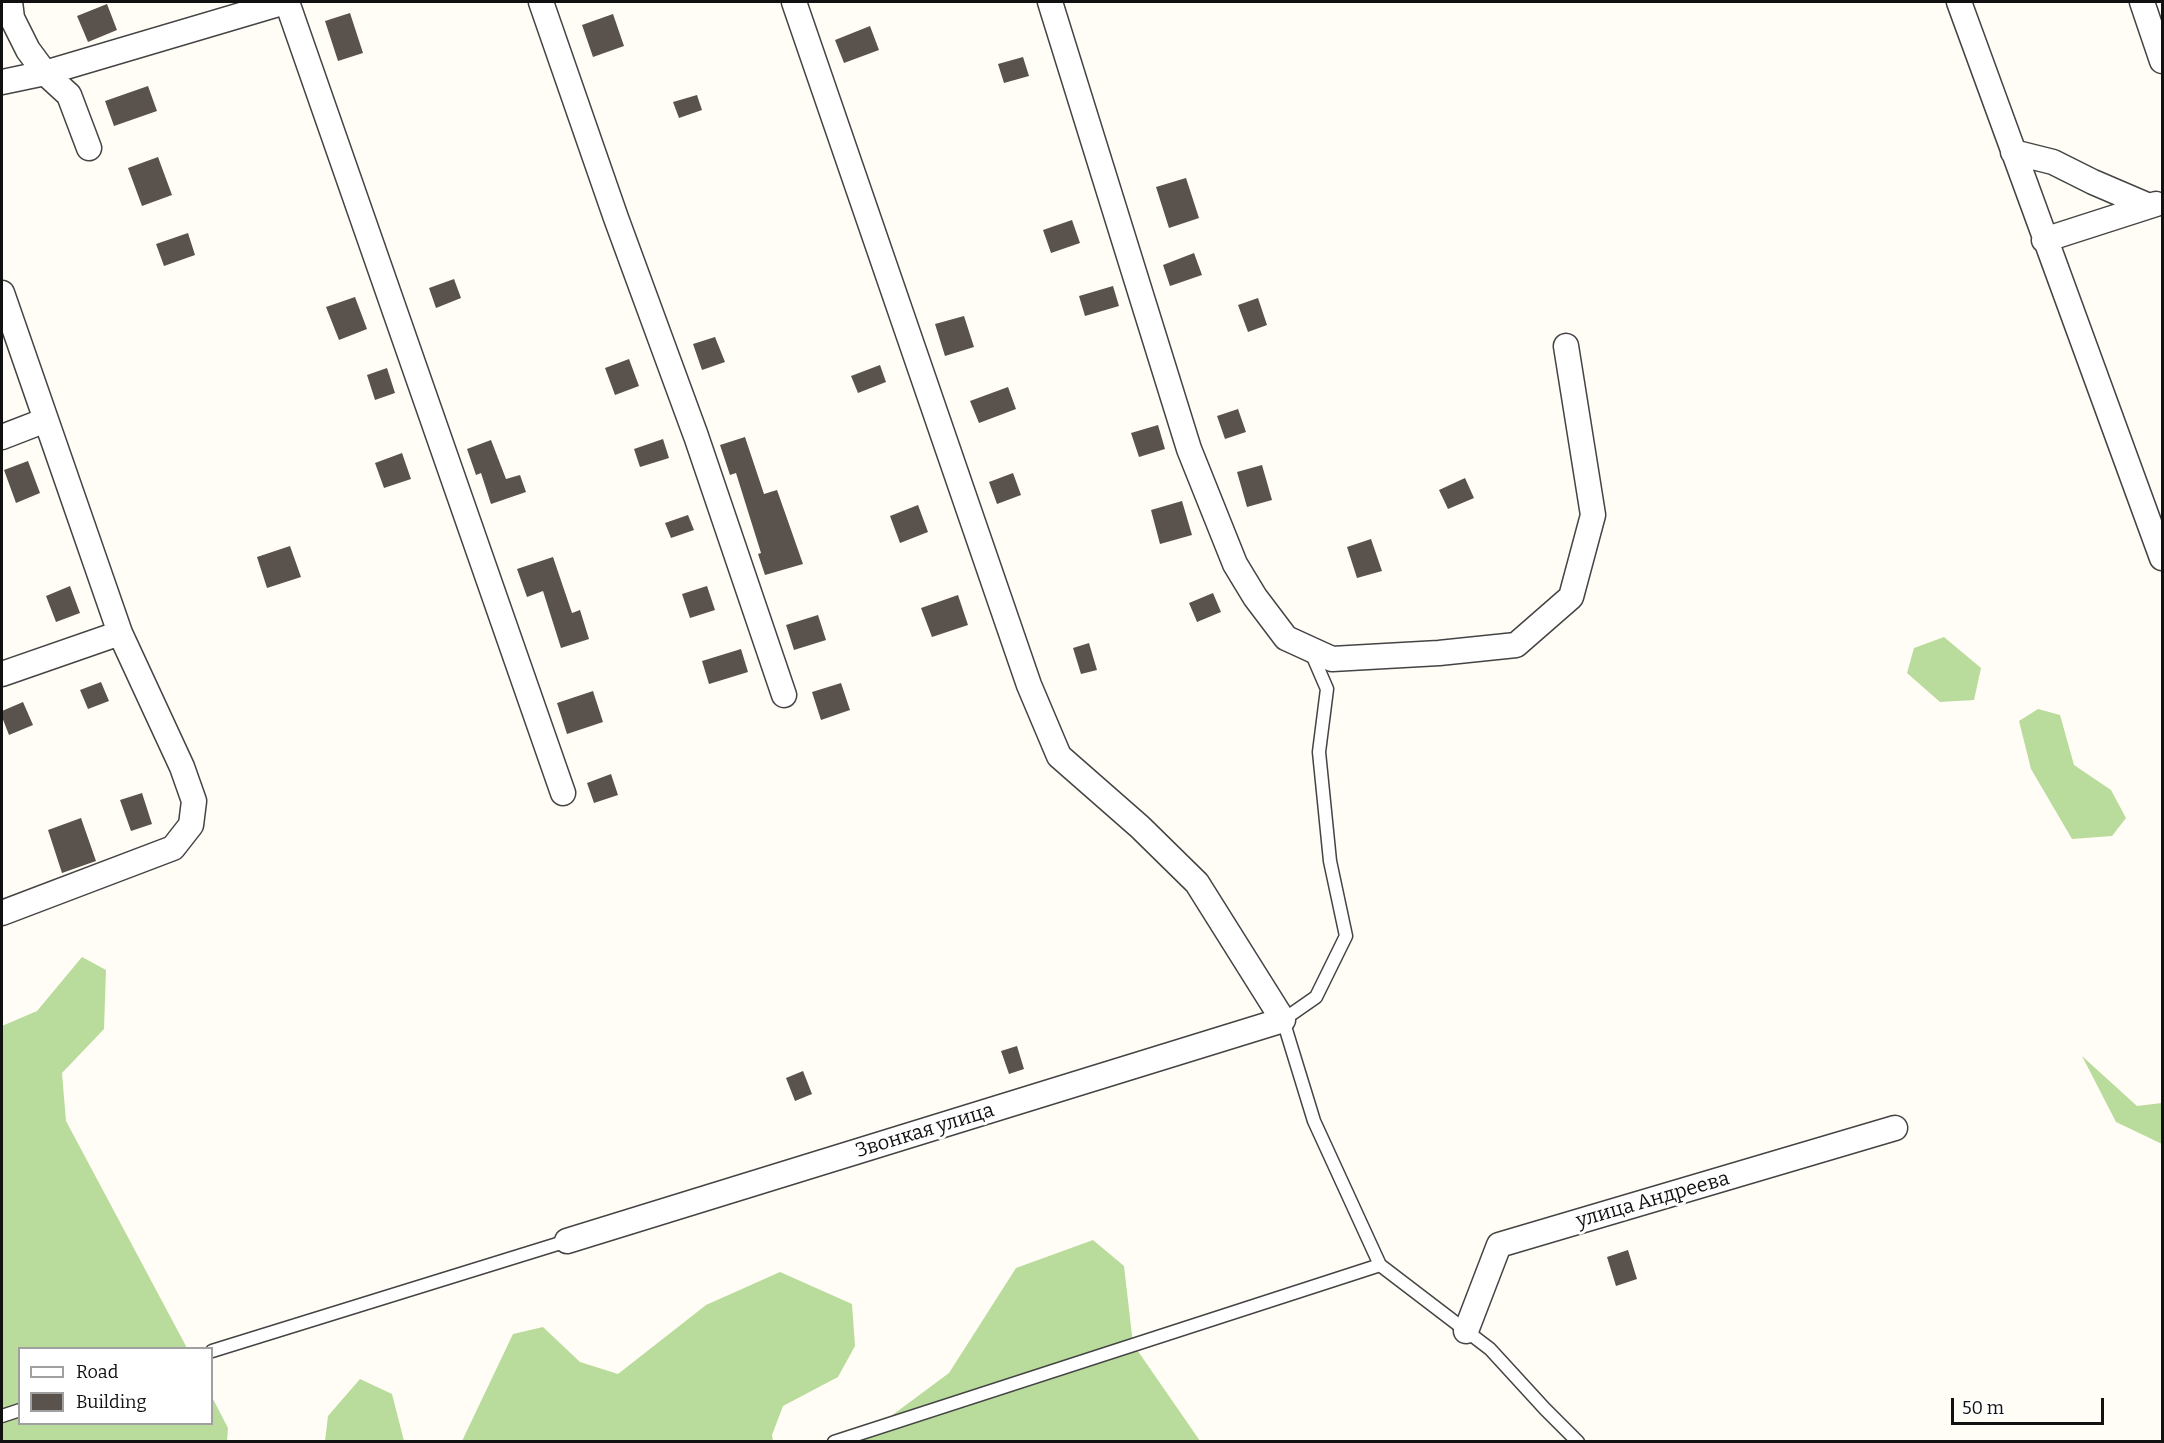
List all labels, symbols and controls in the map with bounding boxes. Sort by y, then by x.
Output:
street label: Звонкая улица [853,1099,997,1163]
street label: улица Андреева [1574,1167,1732,1233]
legend [18,1347,213,1425]
text: Road [76,1361,118,1383]
scale bar [1954,1386,2107,1424]
text: Building [76,1391,147,1413]
text: 50 m [1962,1397,2004,1419]

